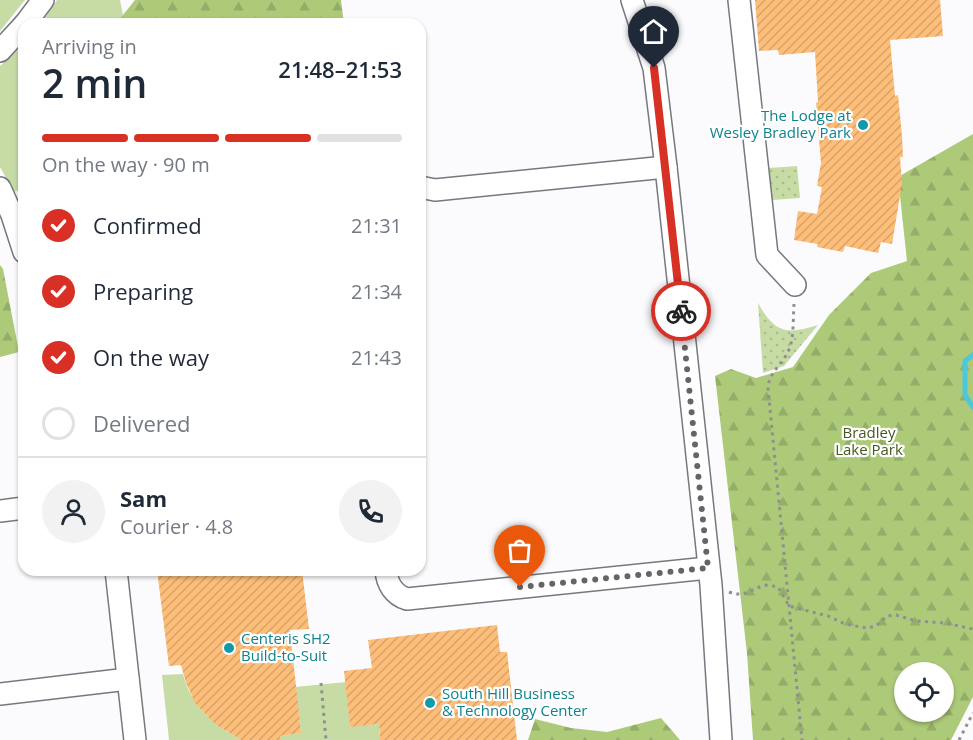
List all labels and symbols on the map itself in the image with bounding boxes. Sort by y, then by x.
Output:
pin [628,6,679,68]
place label: The Lodge at Wesley Bradley Park [710,105,851,142]
marker: The Lodge at Wesley Bradley Park [856,118,870,132]
courier [651,281,711,341]
park label: Bradley Lake Park [835,422,903,459]
pin [494,525,545,587]
place label: Centeris SH2 Build-to-Suit [241,628,331,665]
marker: Centeris SH2 Build-to-Suit [222,641,236,655]
place label: South Hill Business & Technology Center [442,683,587,720]
marker: South Hill Business & Technology Center [423,696,437,710]

